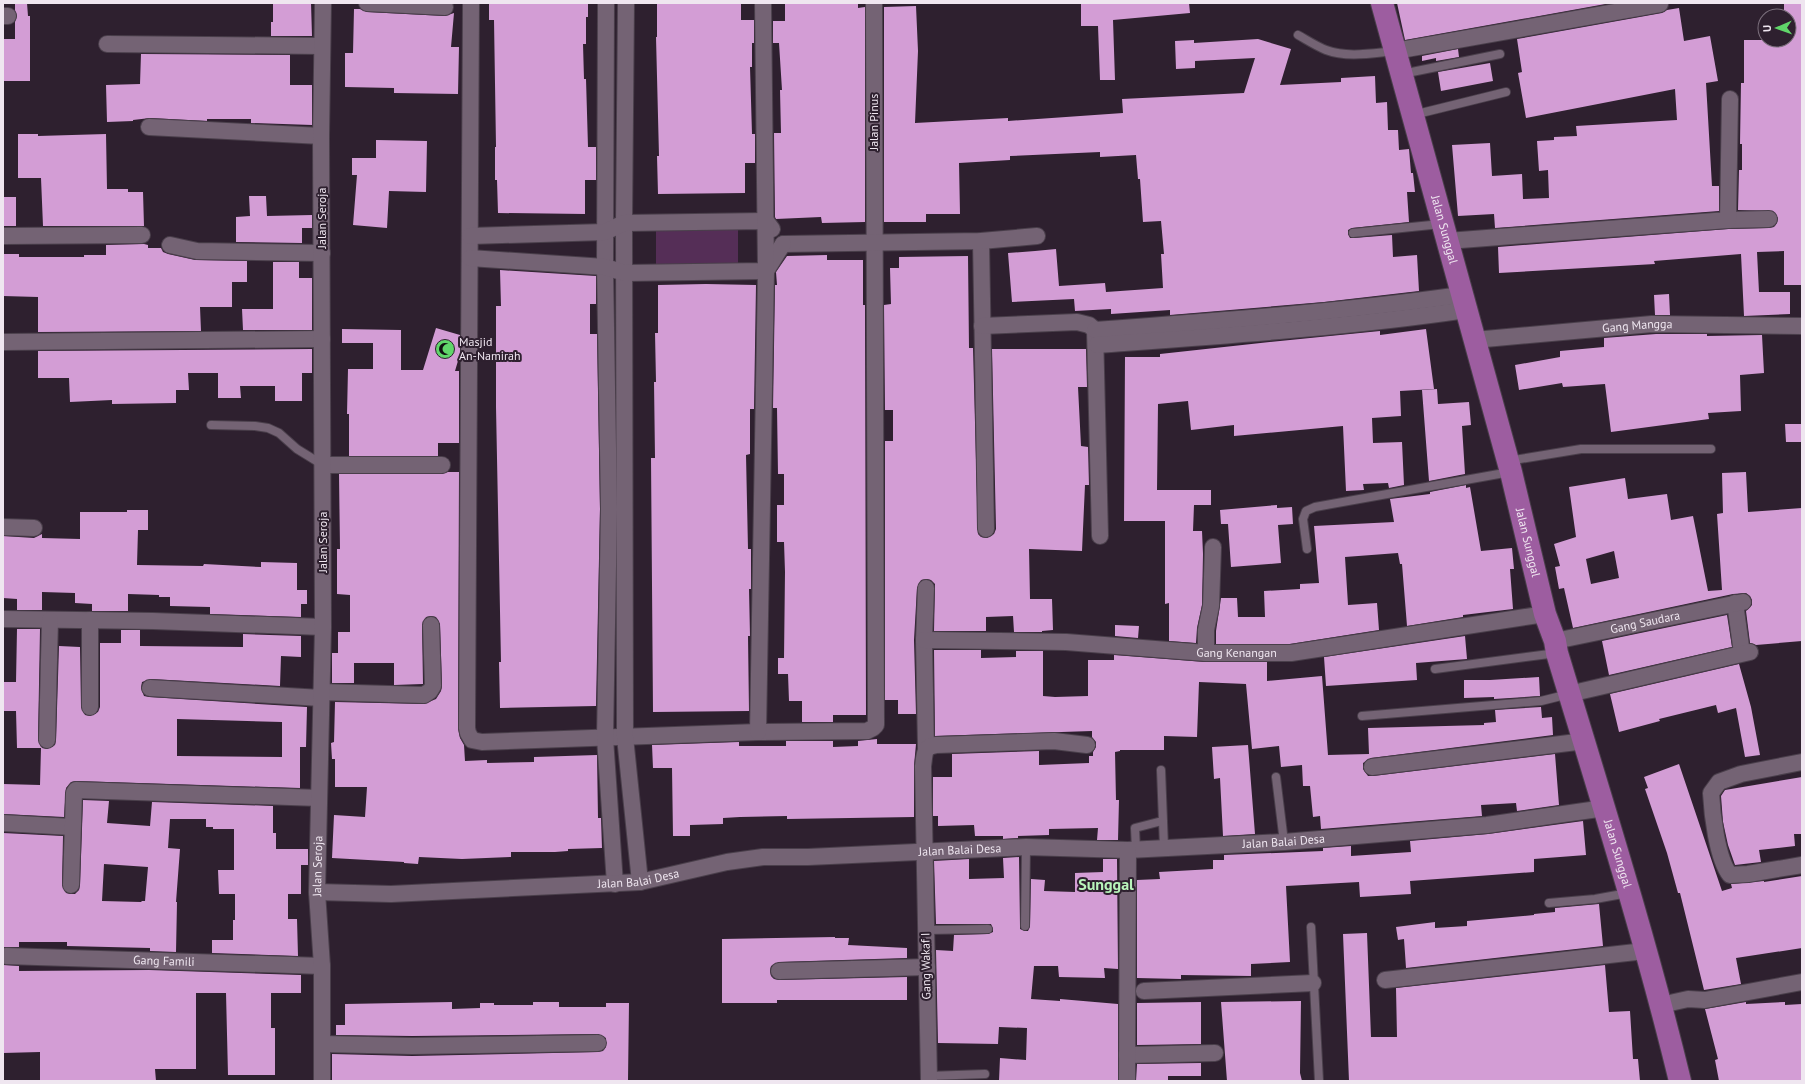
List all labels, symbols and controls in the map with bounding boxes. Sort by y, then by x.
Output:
north arrow [1757,8,1797,48]
text: U [1760,25,1774,32]
street label: Jalan Pinus [866,94,881,151]
street label: Jalan Seroja [314,188,329,249]
street label: Jalan Sunggal [1428,193,1462,266]
street label: Gang Mangga [1602,316,1673,335]
place label: Masjid An-Namirah [459,334,521,363]
mosque icon: Masjid An-Namirah [434,338,456,360]
street label: Jalan Sunggal [1513,505,1544,579]
street label: Jalan Seroja [315,512,330,573]
street label: Gang Saudara [1609,607,1681,636]
street label: Gang Kenangan [1196,644,1277,660]
street label: Jalan Sunggal [1601,817,1636,890]
street label: Jalan Balai Desa [1241,831,1325,851]
street label: Jalan Seroja [309,836,325,898]
street label: Jalan Balai Desa [917,840,1002,859]
street label: Jalan Balai Desa [596,865,681,891]
district label: Sunggal [1078,874,1134,894]
street label: Gang Wakaf I [917,932,934,1000]
street label: Gang Famili [133,952,195,969]

